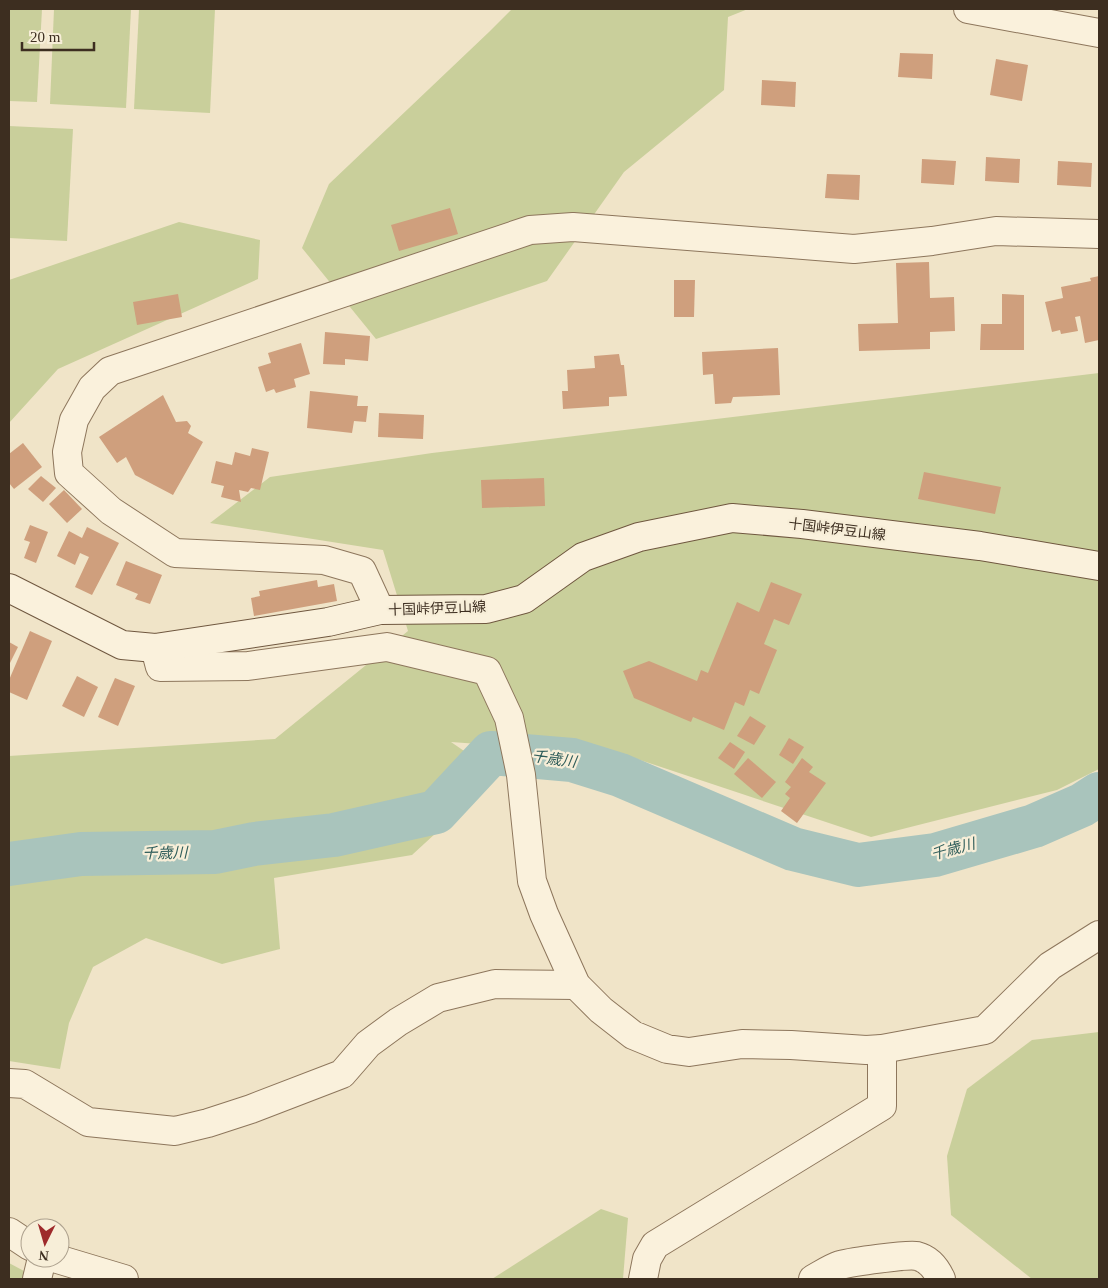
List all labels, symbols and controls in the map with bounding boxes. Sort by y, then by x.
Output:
scale bar [22,20,95,52]
text: 20 m [30,29,61,45]
street label: 十国峠伊豆山線 [787,516,886,543]
street label: 十国峠伊豆山線 [388,599,486,618]
water label: 千歳川 [531,748,579,770]
water label: 千歳川 [929,835,979,863]
water label: 千歳川 [142,845,190,861]
north arrow [20,1218,70,1268]
text: N [38,1248,50,1263]

